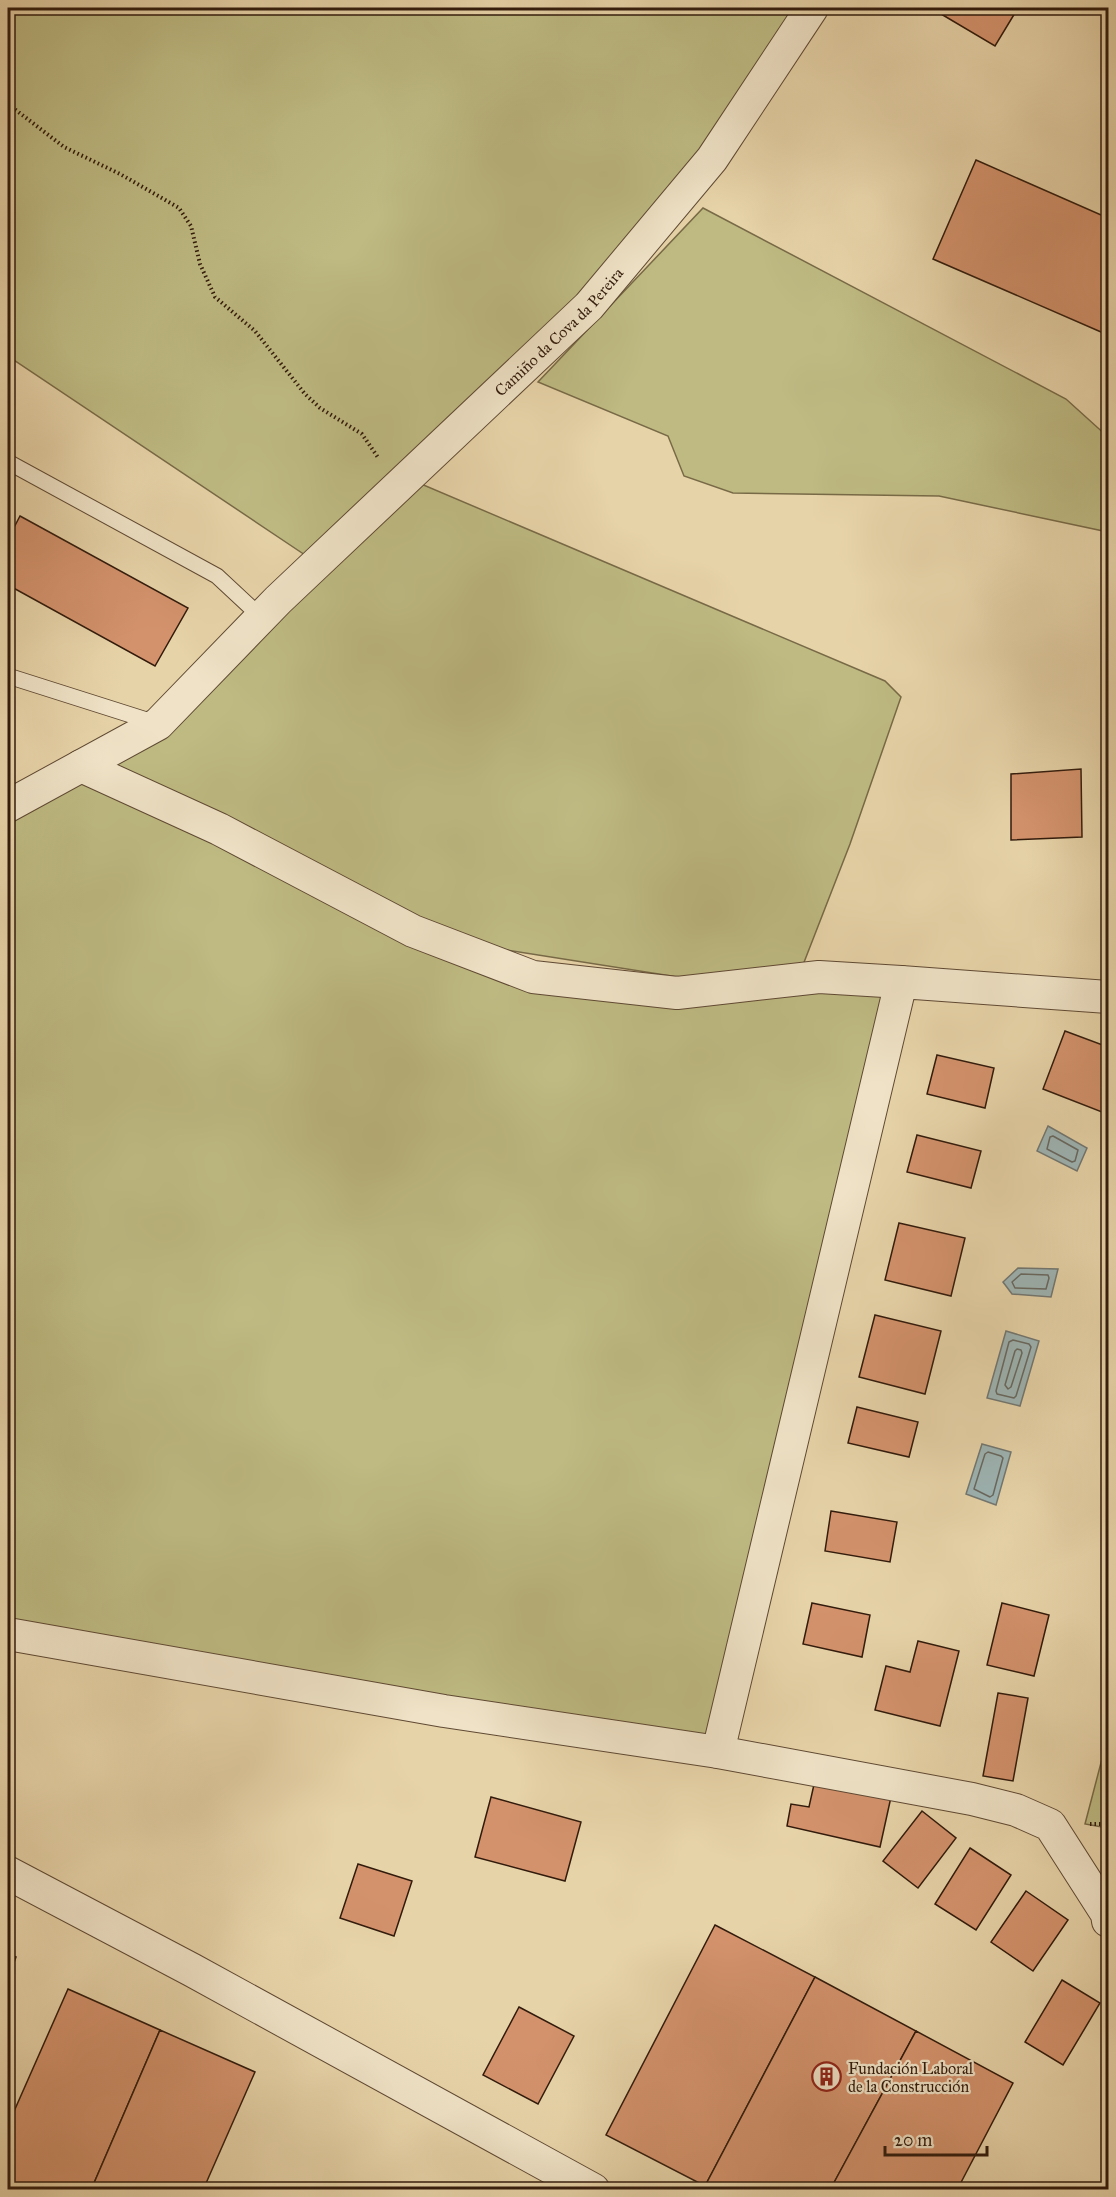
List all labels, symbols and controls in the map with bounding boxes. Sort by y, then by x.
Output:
street label: Camiño da Cova da Pereira [490,263,627,400]
place label: Fundación Laboral de la Construcción [848,2059,974,2096]
building icon: Fundación Laboral de la Construcción [811,2061,843,2093]
scale bar [885,2119,987,2157]
text: 20 m [894,2129,932,2151]

